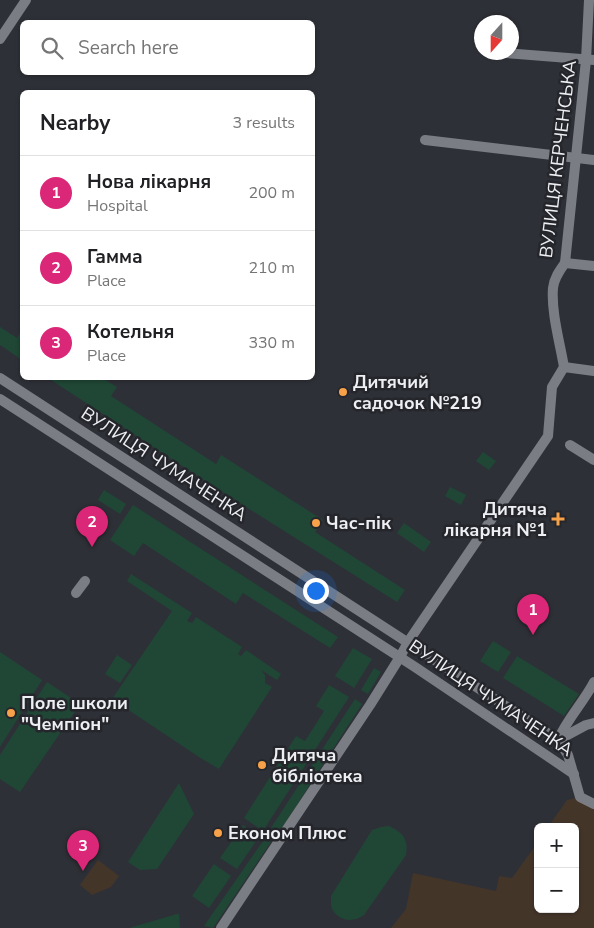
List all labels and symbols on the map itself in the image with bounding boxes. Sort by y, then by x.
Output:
north arrow [474,15,519,60]
street label: ВУЛИЦЯ КЕРЧЕНСЬКА [534,59,582,259]
place label: Дитячий садочок №219 [353,370,482,415]
marker: Дитячий садочок №219 [337,386,349,398]
street label: ВУЛИЦЯ ЧУМАЧЕНКА [77,401,251,527]
place label: Дитяча лікарня №1 [444,497,547,542]
pin: 2 [76,506,108,547]
place label: Час-пік [326,511,392,535]
marker: Дитяча лікарня №1 [551,512,565,526]
marker: Час-пік [310,517,322,529]
your location [303,578,329,604]
pin: 1 [517,594,549,635]
street label: ВУЛИЦЯ ЧУМАЧЕНКА [404,634,578,762]
place label: Поле школи "Чемпіон" [21,691,128,736]
marker: Поле школи "Чемпіон" [5,707,17,719]
place label: Дитяча бібліотека [272,743,363,788]
marker: Дитяча бібліотека [256,759,268,771]
place label: Економ Плюс [228,821,346,845]
marker: Економ Плюс [212,827,224,839]
pin: 3 [67,830,99,871]

